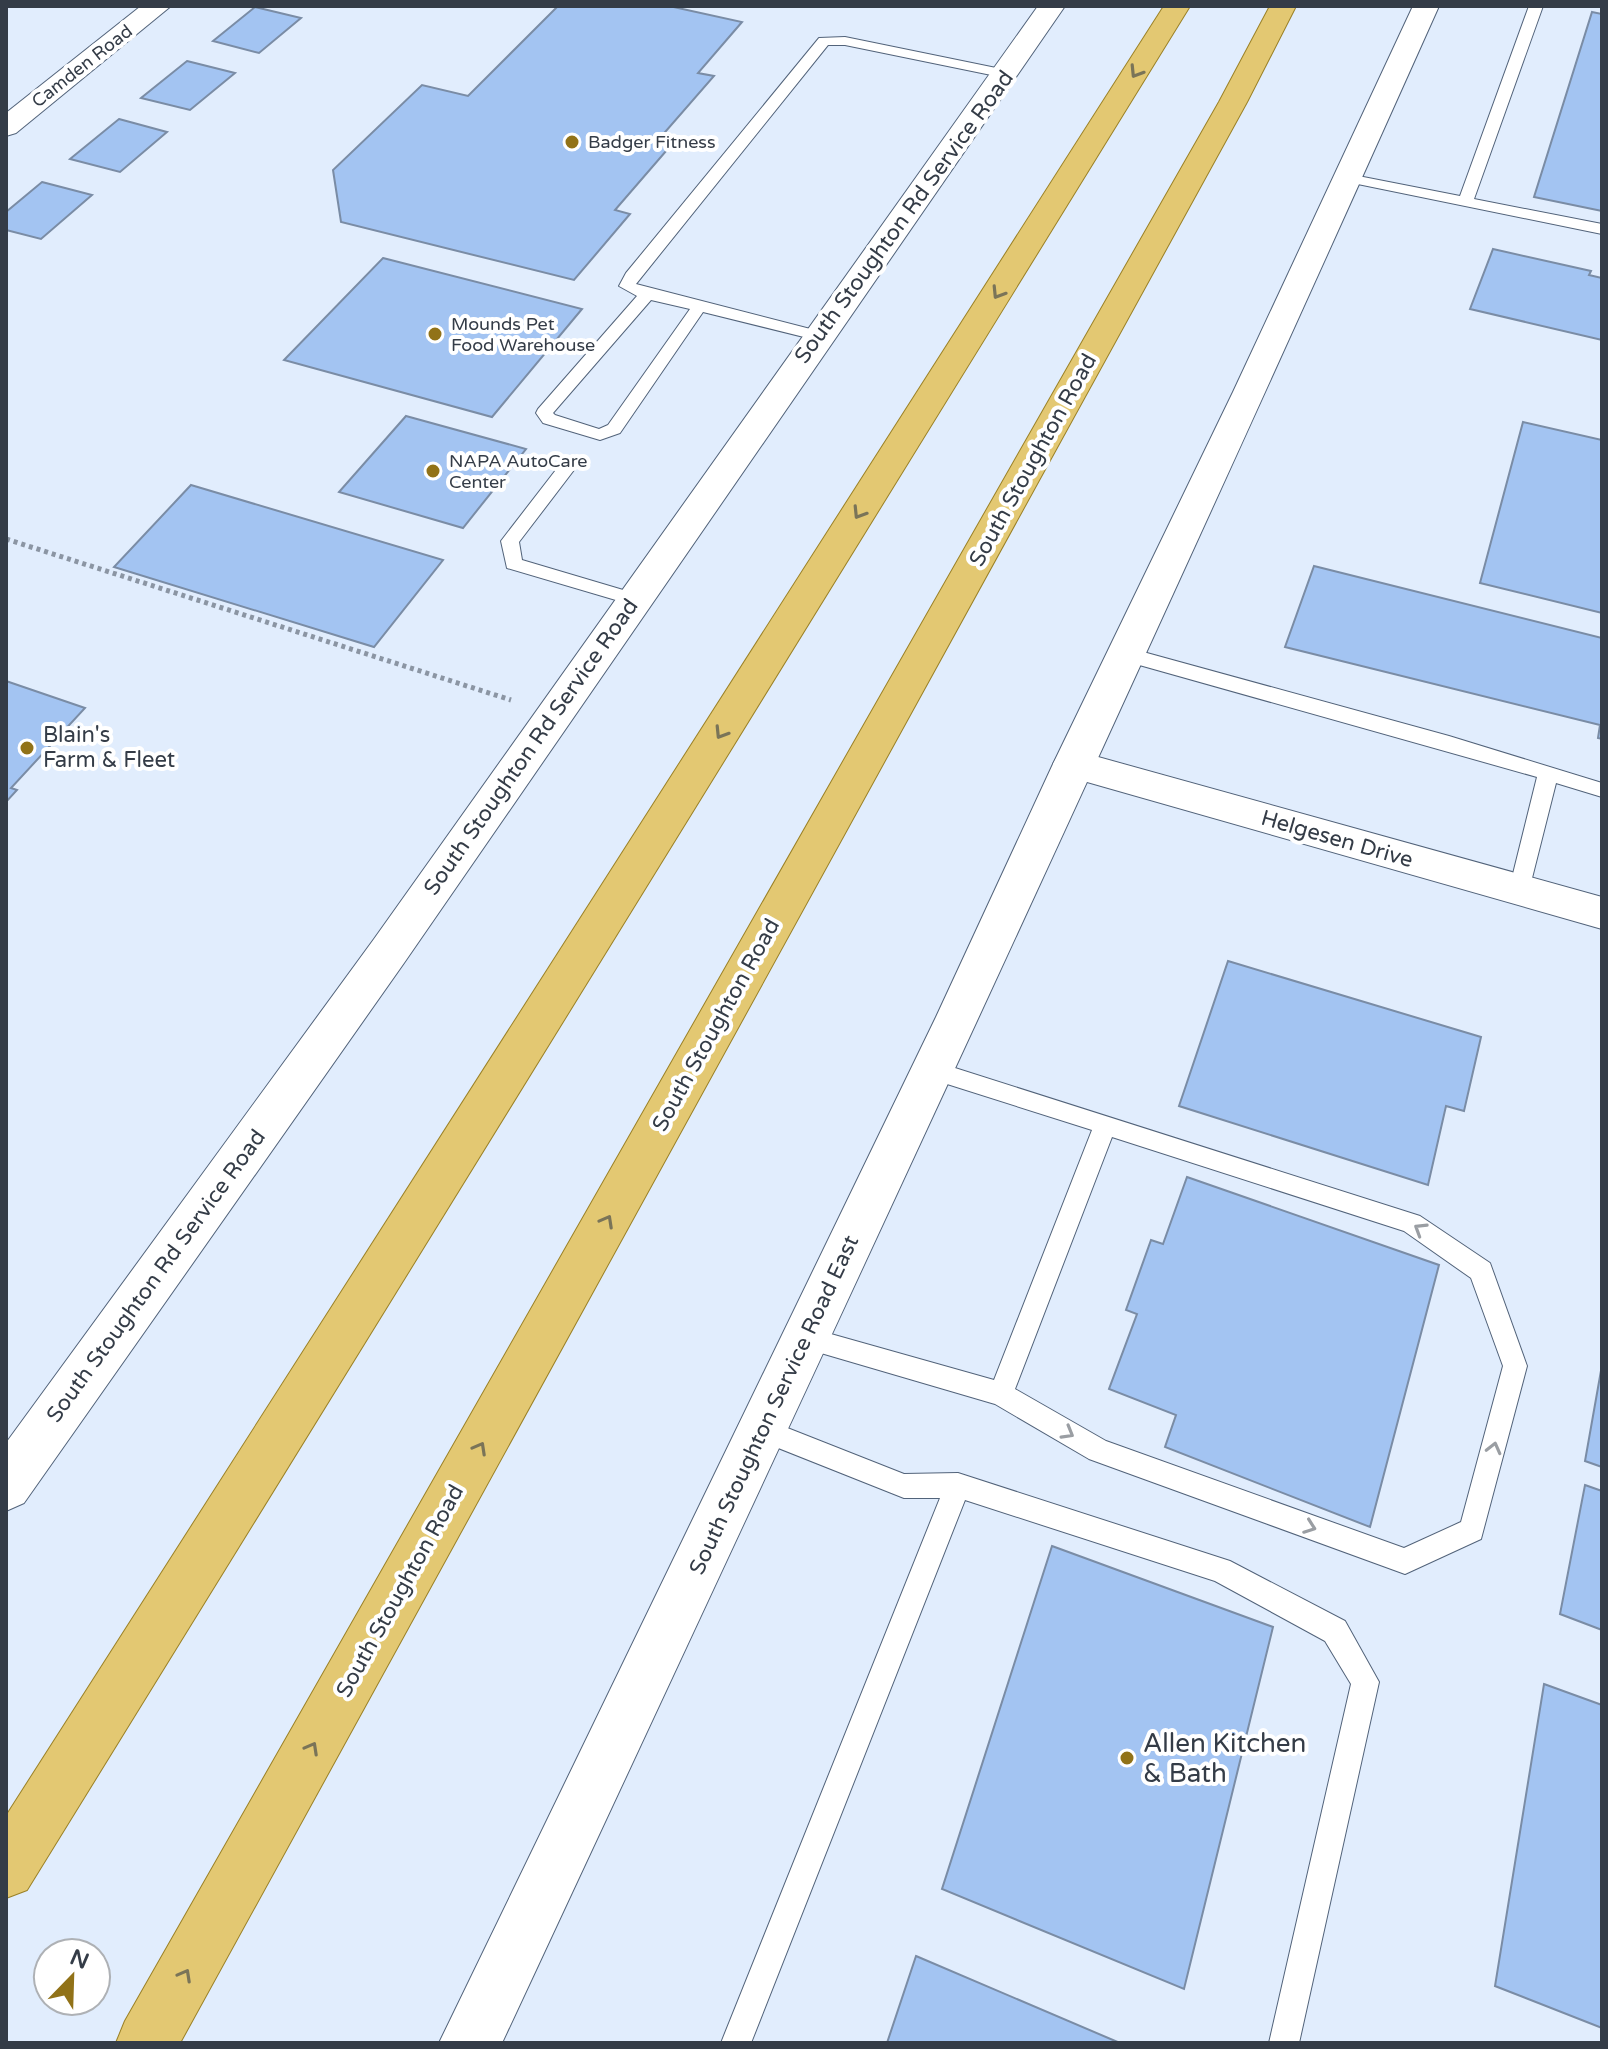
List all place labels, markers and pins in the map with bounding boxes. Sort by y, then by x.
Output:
place label: Badger Fitness [588,131,716,153]
marker: Badger Fitness [563,133,581,151]
place label: Mounds Pet Food Warehouse [451,313,595,356]
marker: Mounds Pet Food Warehouse [426,325,444,343]
place label: NAPA AutoCare Center [449,450,587,493]
marker: NAPA AutoCare Center [424,462,442,480]
place label: Blain's Farm & Fleet [43,722,175,773]
marker: Blain's Farm & Fleet [18,739,36,757]
place label: Allen Kitchen & Bath [1143,1728,1306,1789]
marker: Allen Kitchen & Bath [1118,1749,1136,1767]

